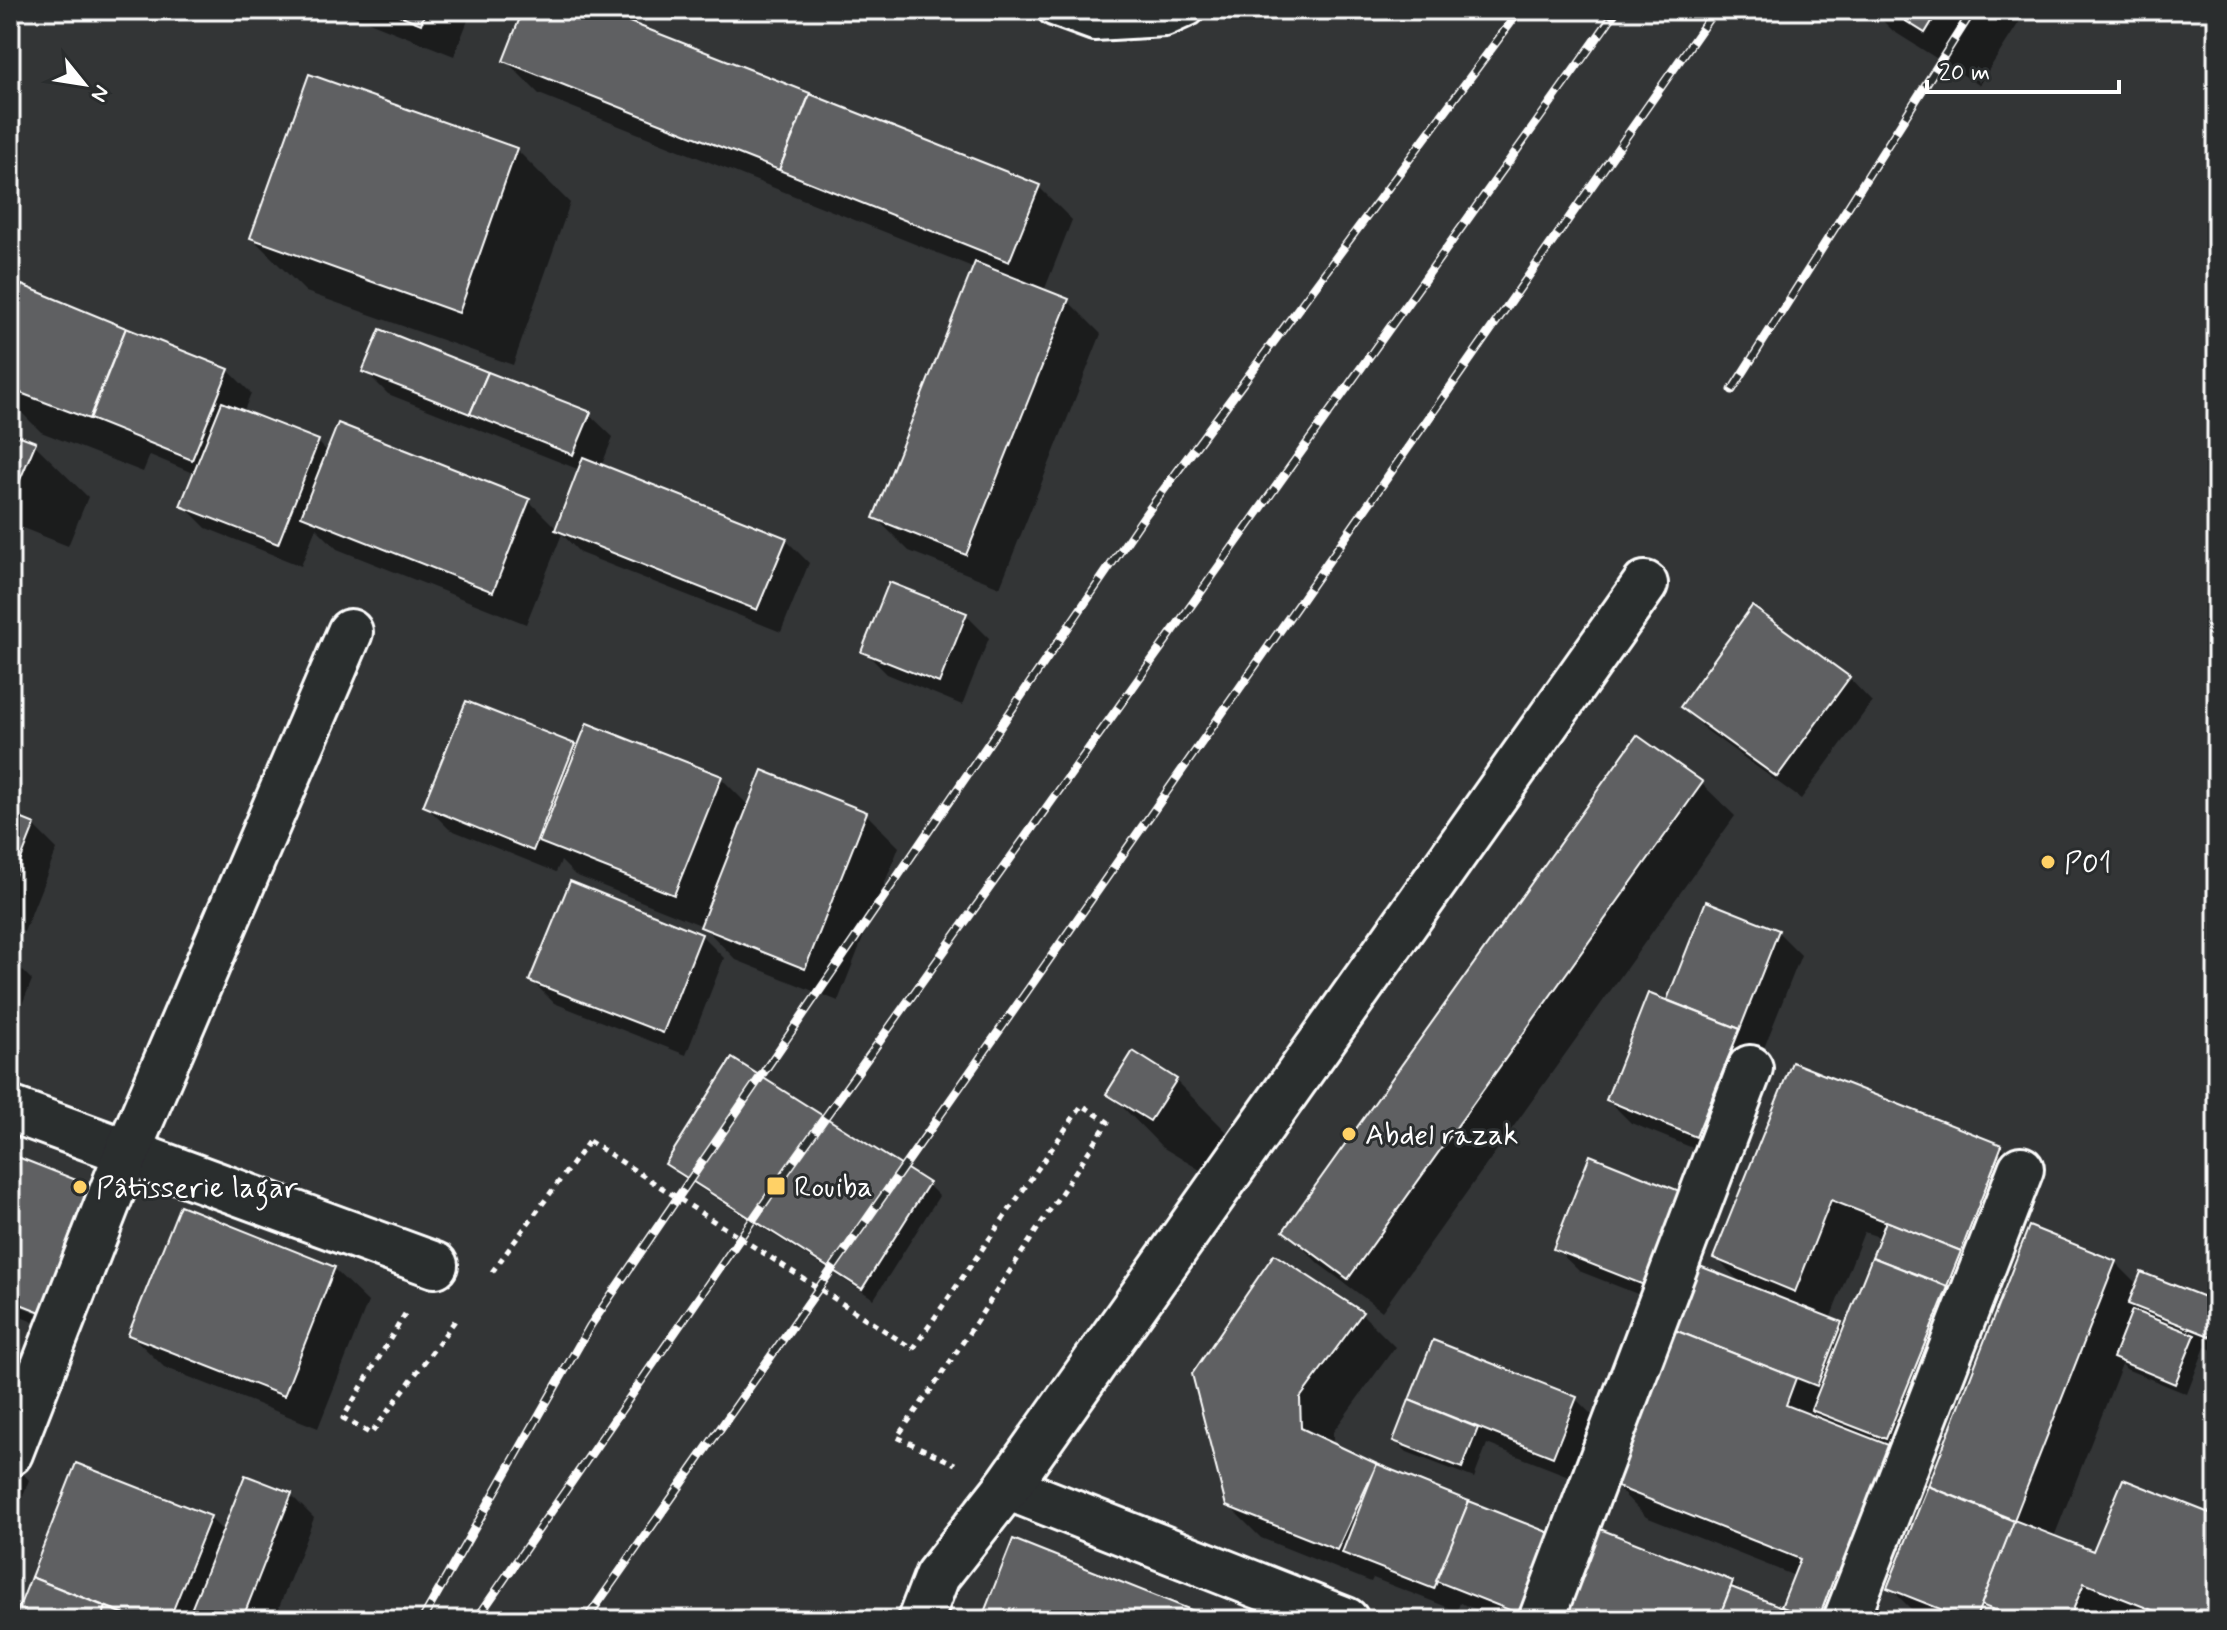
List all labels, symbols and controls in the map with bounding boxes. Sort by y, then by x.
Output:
north arrow [44,44,124,124]
scale bar [1927,44,2119,94]
text: 20 m [1939,58,1990,89]
text: N [84,80,115,106]
place label: P01 [2064,844,2112,883]
marker: P01 [2039,853,2057,871]
place label: Abdel razak [1365,1116,1518,1155]
marker: Abdel razak [1340,1125,1358,1143]
place label: Rouiba [794,1168,873,1207]
place label: Pâtisserie lagar [96,1169,299,1211]
marker: Rouiba [765,1175,787,1197]
marker: Pâtisserie lagar [71,1178,89,1196]

